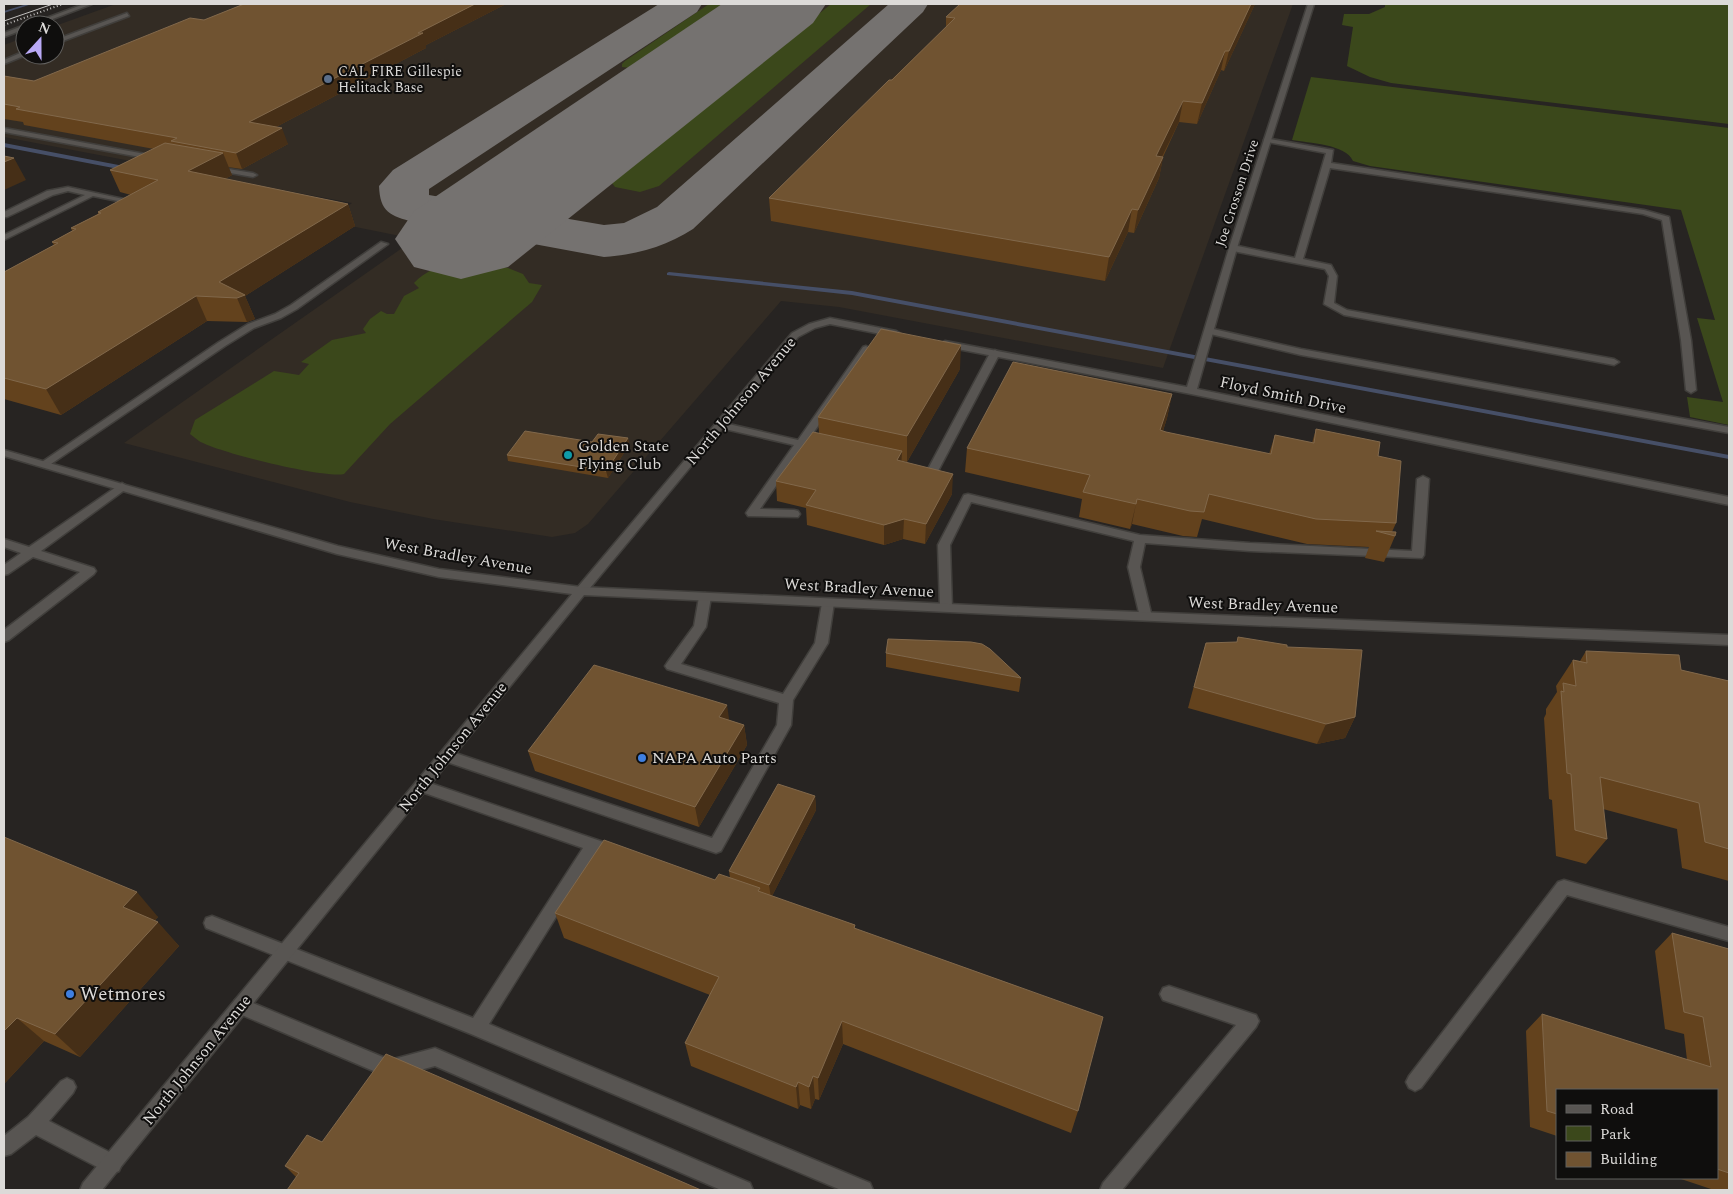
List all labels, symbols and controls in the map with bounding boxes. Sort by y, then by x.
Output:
north arrow [15,15,65,65]
text: N [35,16,54,40]
place label: CAL FIRE Gillespie Helitack Base [338,61,462,98]
marker: CAL FIRE Gillespie Helitack Base [322,73,334,85]
street label: Joe Crosson Drive [1210,136,1264,249]
street label: North Johnson Avenue [680,331,802,471]
street label: Floyd Smith Drive [1217,370,1349,420]
place label: Golden State Flying Club [578,434,669,476]
marker: Golden State Flying Club [562,449,574,461]
street label: West Bradley Avenue [382,531,534,581]
street label: West Bradley Avenue [783,572,935,604]
street label: West Bradley Avenue [1187,590,1339,620]
street label: North Johnson Avenue [393,677,513,817]
place label: NAPA Auto Parts [652,746,777,770]
marker: NAPA Auto Parts [636,752,648,764]
place label: Wetmores [80,980,166,1009]
marker: Wetmores [64,988,76,1000]
street label: North Johnson Avenue [137,990,257,1130]
legend [1556,1089,1718,1179]
text: Road [1600,1098,1634,1121]
text: Park [1600,1123,1631,1146]
text: Building [1600,1148,1657,1171]

